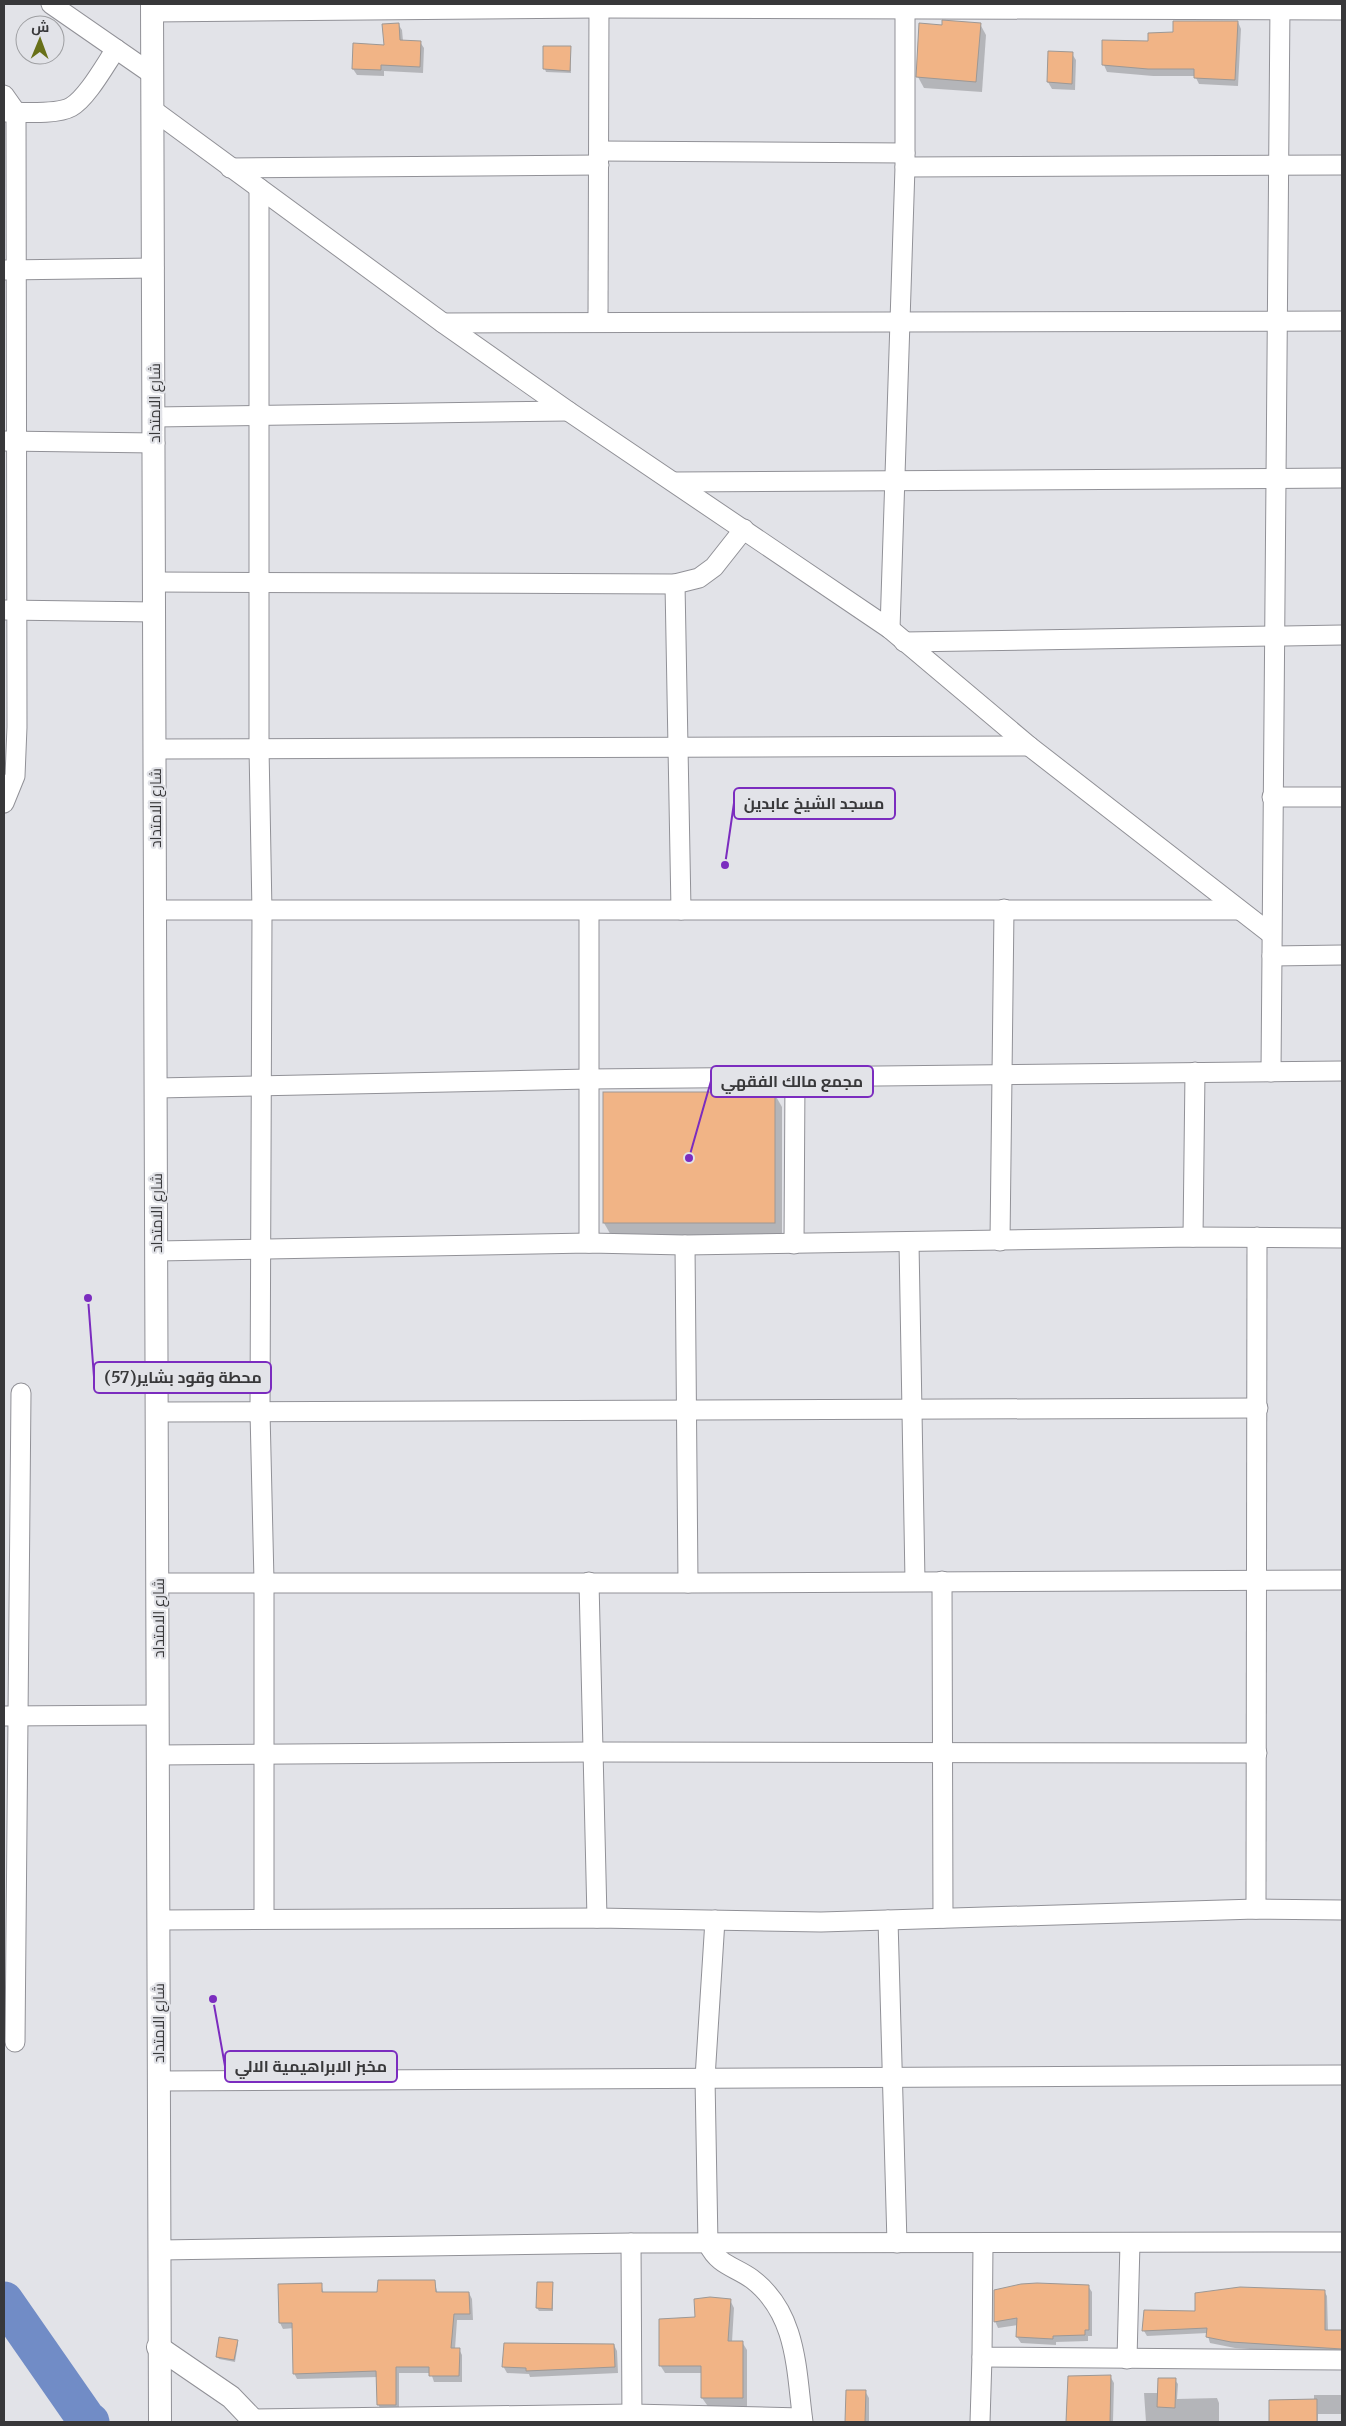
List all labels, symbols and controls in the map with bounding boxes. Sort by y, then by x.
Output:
north arrow [15,15,65,65]
text: ش [31,18,49,36]
street label: شارع الامتداد [145,363,166,443]
street label: شارع الامتداد [146,768,167,848]
callout: مسجد الشيخ عابدين [734,788,895,819]
text: مسجد الشيخ عابدين [744,793,884,814]
callout: مجمع مالك الفقهي [711,1066,873,1097]
text: مجمع مالك الفقهي [721,1071,863,1094]
street label: شارع الامتداد [147,1173,168,1253]
callout: محطة وقود بشاير(57) [94,1362,271,1393]
text: محطة وقود بشاير(57) [104,1367,262,1387]
street label: شارع الامتداد [149,1578,170,1658]
street label: شارع الامتداد [149,1983,170,2063]
callout: مخبز الابراهيمية الالي [225,2051,397,2082]
text: مخبز الابراهيمية الالي [235,2056,387,2079]

